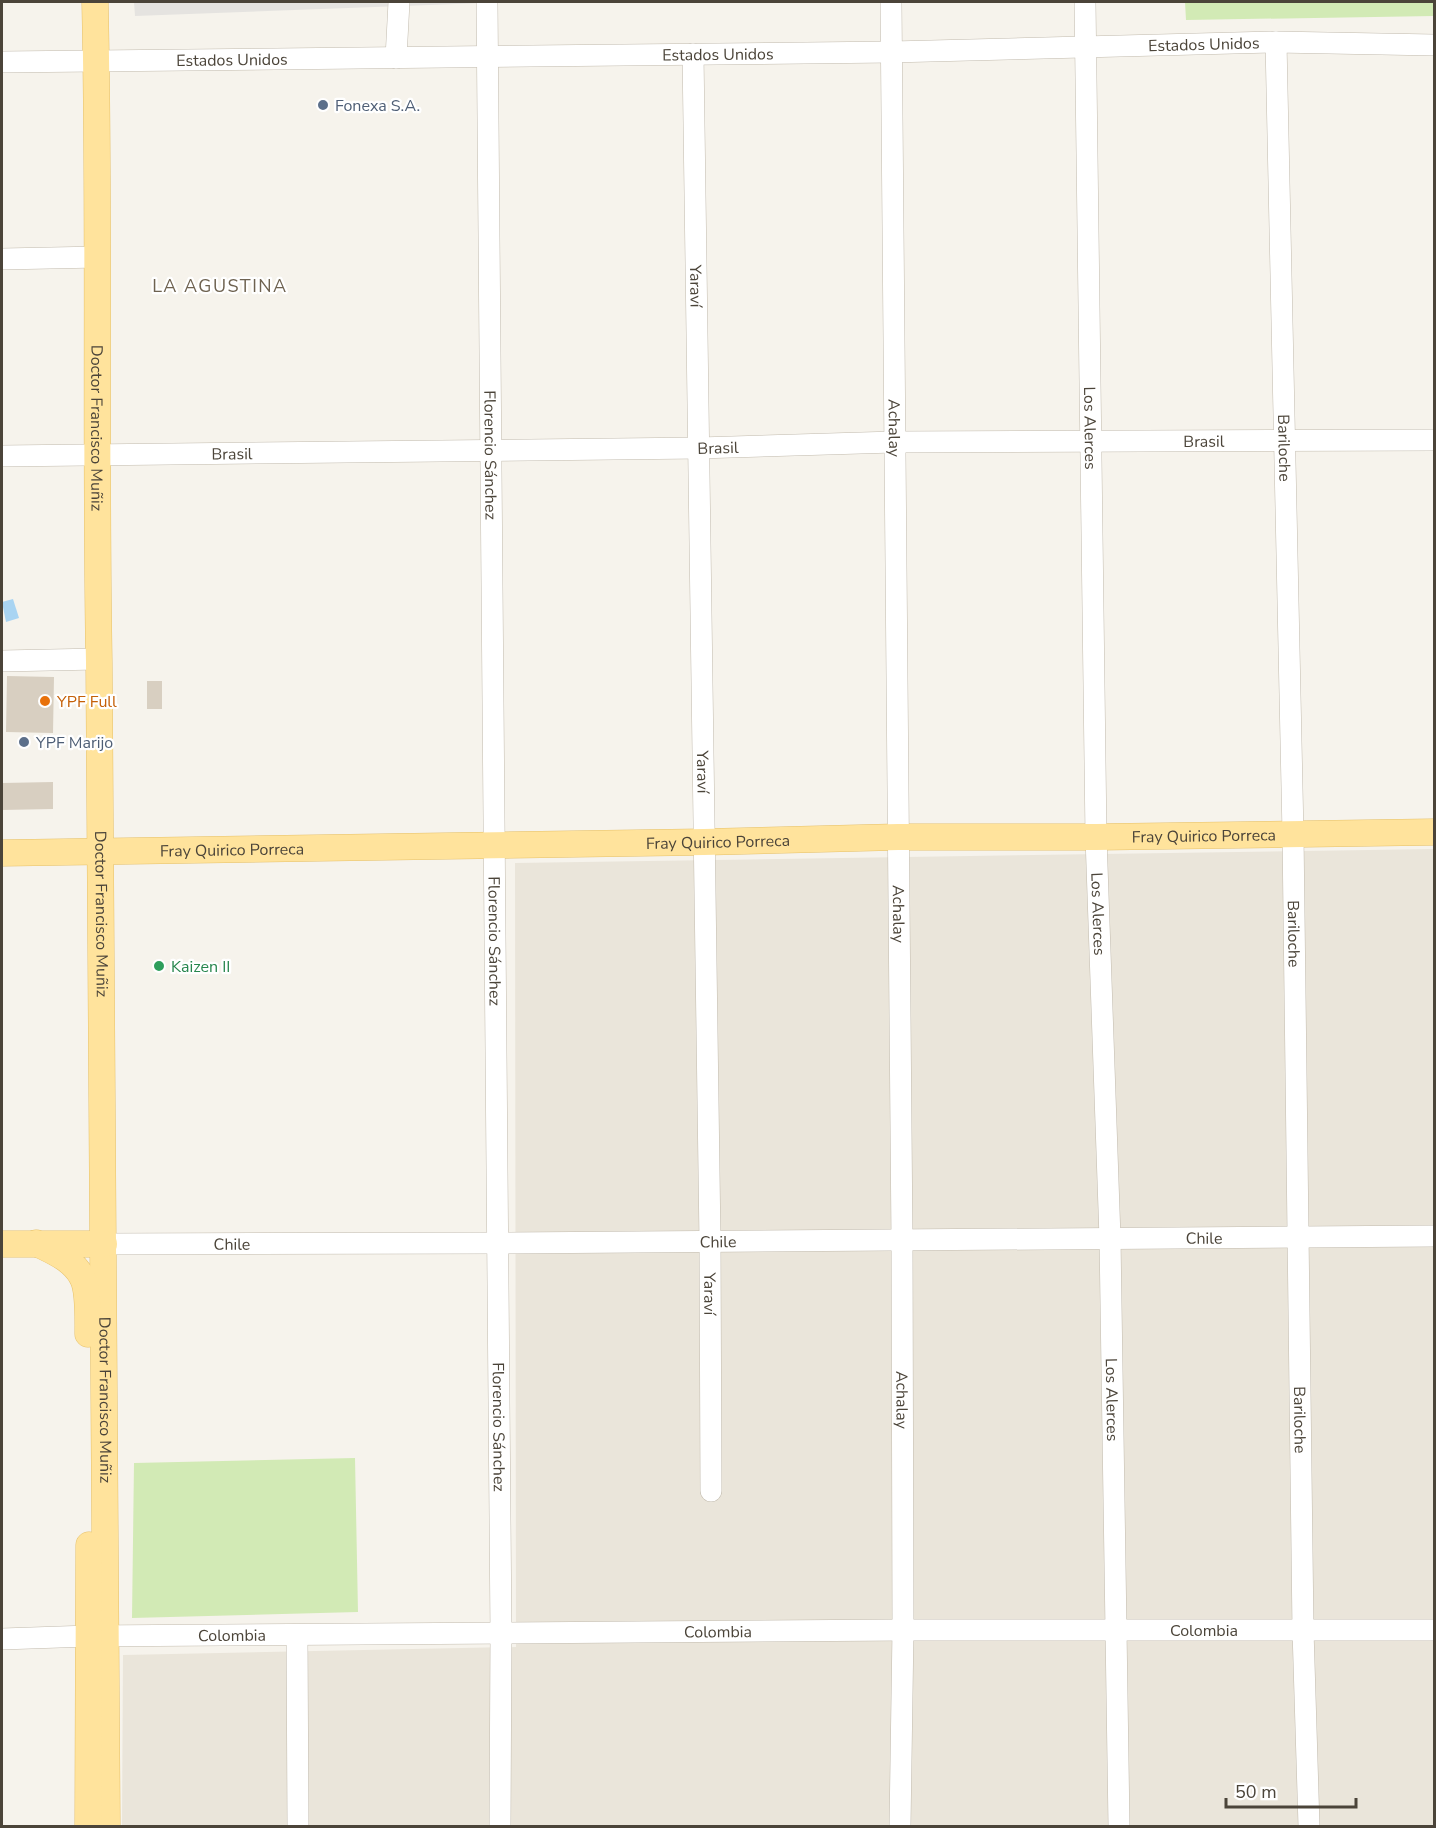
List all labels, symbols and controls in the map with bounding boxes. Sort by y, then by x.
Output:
street label: Estados Unidos [1148,32,1260,57]
street label: Estados Unidos [662,43,774,67]
street label: Estados Unidos [176,49,288,72]
place label: Fonexa S.A. [335,95,420,117]
marker: Fonexa S.A. [316,98,330,112]
street label: Yaraví [684,263,707,309]
district label: LA AGUSTINA [152,274,288,298]
street label: Doctor Francisco Muñiz [85,345,107,511]
street label: Los Alerces [1078,386,1101,470]
street label: Florencio Sánchez [478,390,501,520]
street label: Achalay [883,399,905,458]
street label: Bariloche [1272,414,1295,482]
street label: Brasil [1183,431,1225,453]
street label: Brasil [697,437,739,460]
street label: Brasil [211,443,253,466]
place label: YPF Full [56,691,117,713]
marker: YPF Full [38,694,52,708]
place label: YPF Marijo [35,732,113,754]
marker: YPF Marijo [17,735,31,749]
street label: Yaraví [691,749,714,795]
street label: Fray Quirico Porreca [1132,824,1276,848]
street label: Fray Quirico Porreca [646,830,790,855]
street label: Doctor Francisco Muñiz [89,831,113,997]
street label: Fray Quirico Porreca [160,838,304,863]
street label: Los Alerces [1085,872,1110,956]
street label: Florencio Sánchez [482,876,506,1006]
street label: Achalay [887,885,909,944]
street label: Bariloche [1282,900,1305,968]
place label: Kaizen II [171,956,230,978]
marker: Kaizen II [152,959,166,973]
street label: Chile [1186,1228,1222,1250]
street label: Chile [700,1231,736,1253]
street label: Chile [214,1234,250,1256]
street label: Yaraví [698,1271,720,1317]
street label: Doctor Francisco Muñiz [93,1317,116,1483]
street label: Los Alerces [1100,1358,1123,1441]
street label: Florencio Sánchez [487,1362,510,1492]
street label: Achalay [890,1371,912,1430]
street label: Bariloche [1288,1386,1311,1454]
street label: Colombia [1170,1620,1238,1642]
street label: Colombia [684,1621,752,1644]
street label: Colombia [198,1625,266,1647]
scale bar [1226,1771,1356,1809]
text: 50 m [1235,1780,1277,1804]

